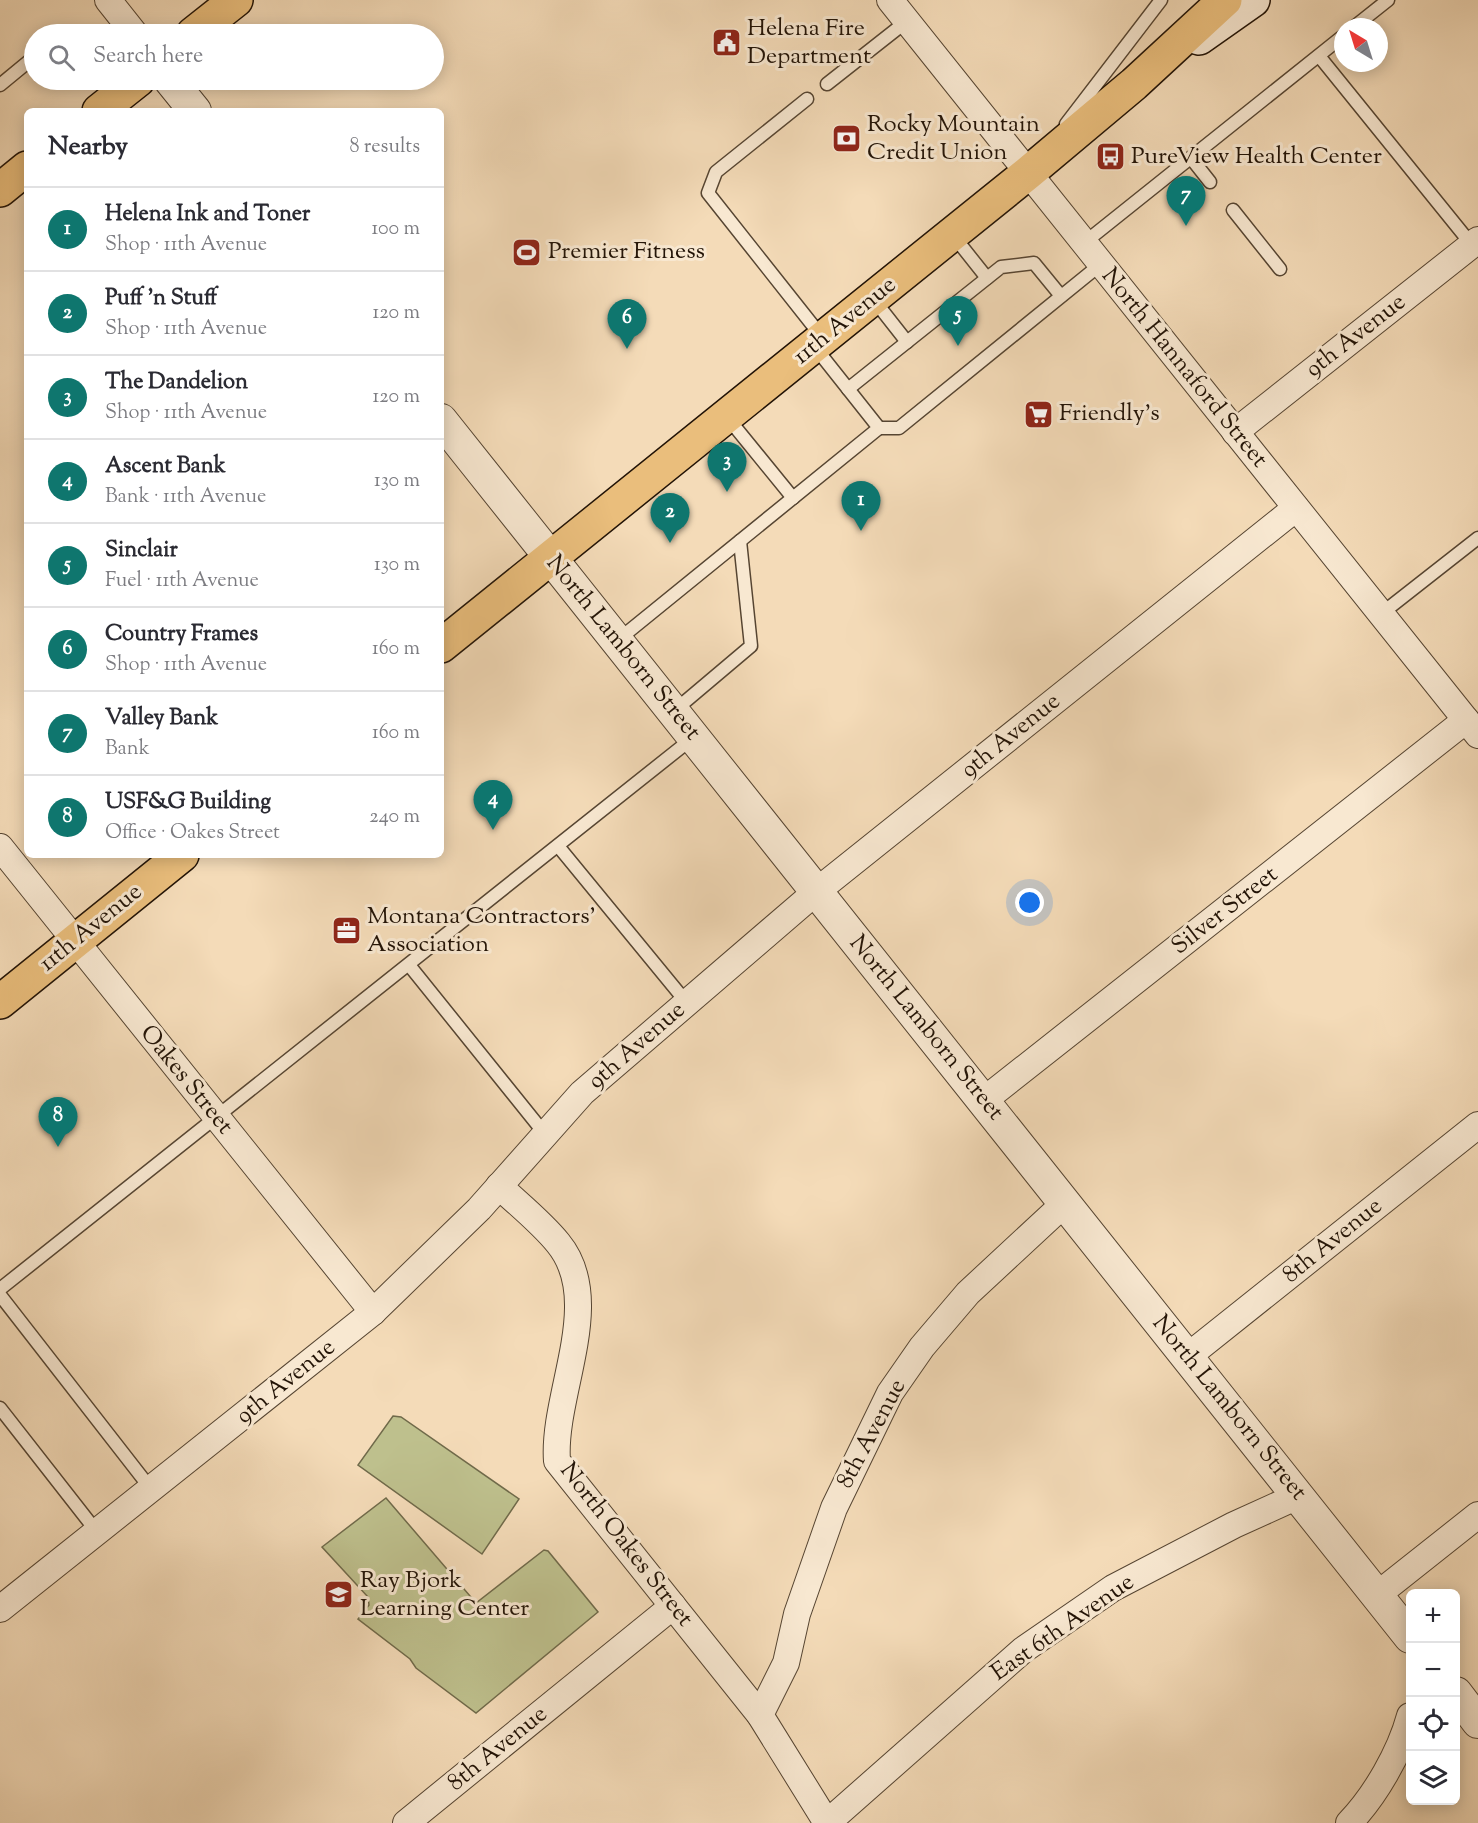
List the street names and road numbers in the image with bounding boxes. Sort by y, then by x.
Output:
street label: North Hannaford Street [1093,261,1275,475]
street label: 11th Avenue [786,269,904,373]
street label: 9th Avenue [1299,286,1413,386]
street label: North Lamborn Street [537,548,709,748]
street label: 9th Avenue [954,685,1068,787]
street label: Silver Street [1165,859,1285,963]
street label: 11th Avenue [32,876,150,980]
street label: North Lamborn Street [840,928,1012,1128]
street label: 9th Avenue [581,994,693,1098]
street label: Oakes Street [131,1018,241,1142]
street label: 8th Avenue [1276,1190,1390,1292]
street label: North Lamborn Street [1143,1308,1315,1508]
street label: 9th Avenue [229,1331,343,1433]
street label: 8th Avenue [829,1373,915,1495]
street label: North Oakes Street [551,1456,701,1634]
street label: East 6th Avenue [985,1566,1141,1690]
street label: 8th Avenue [441,1698,555,1800]

